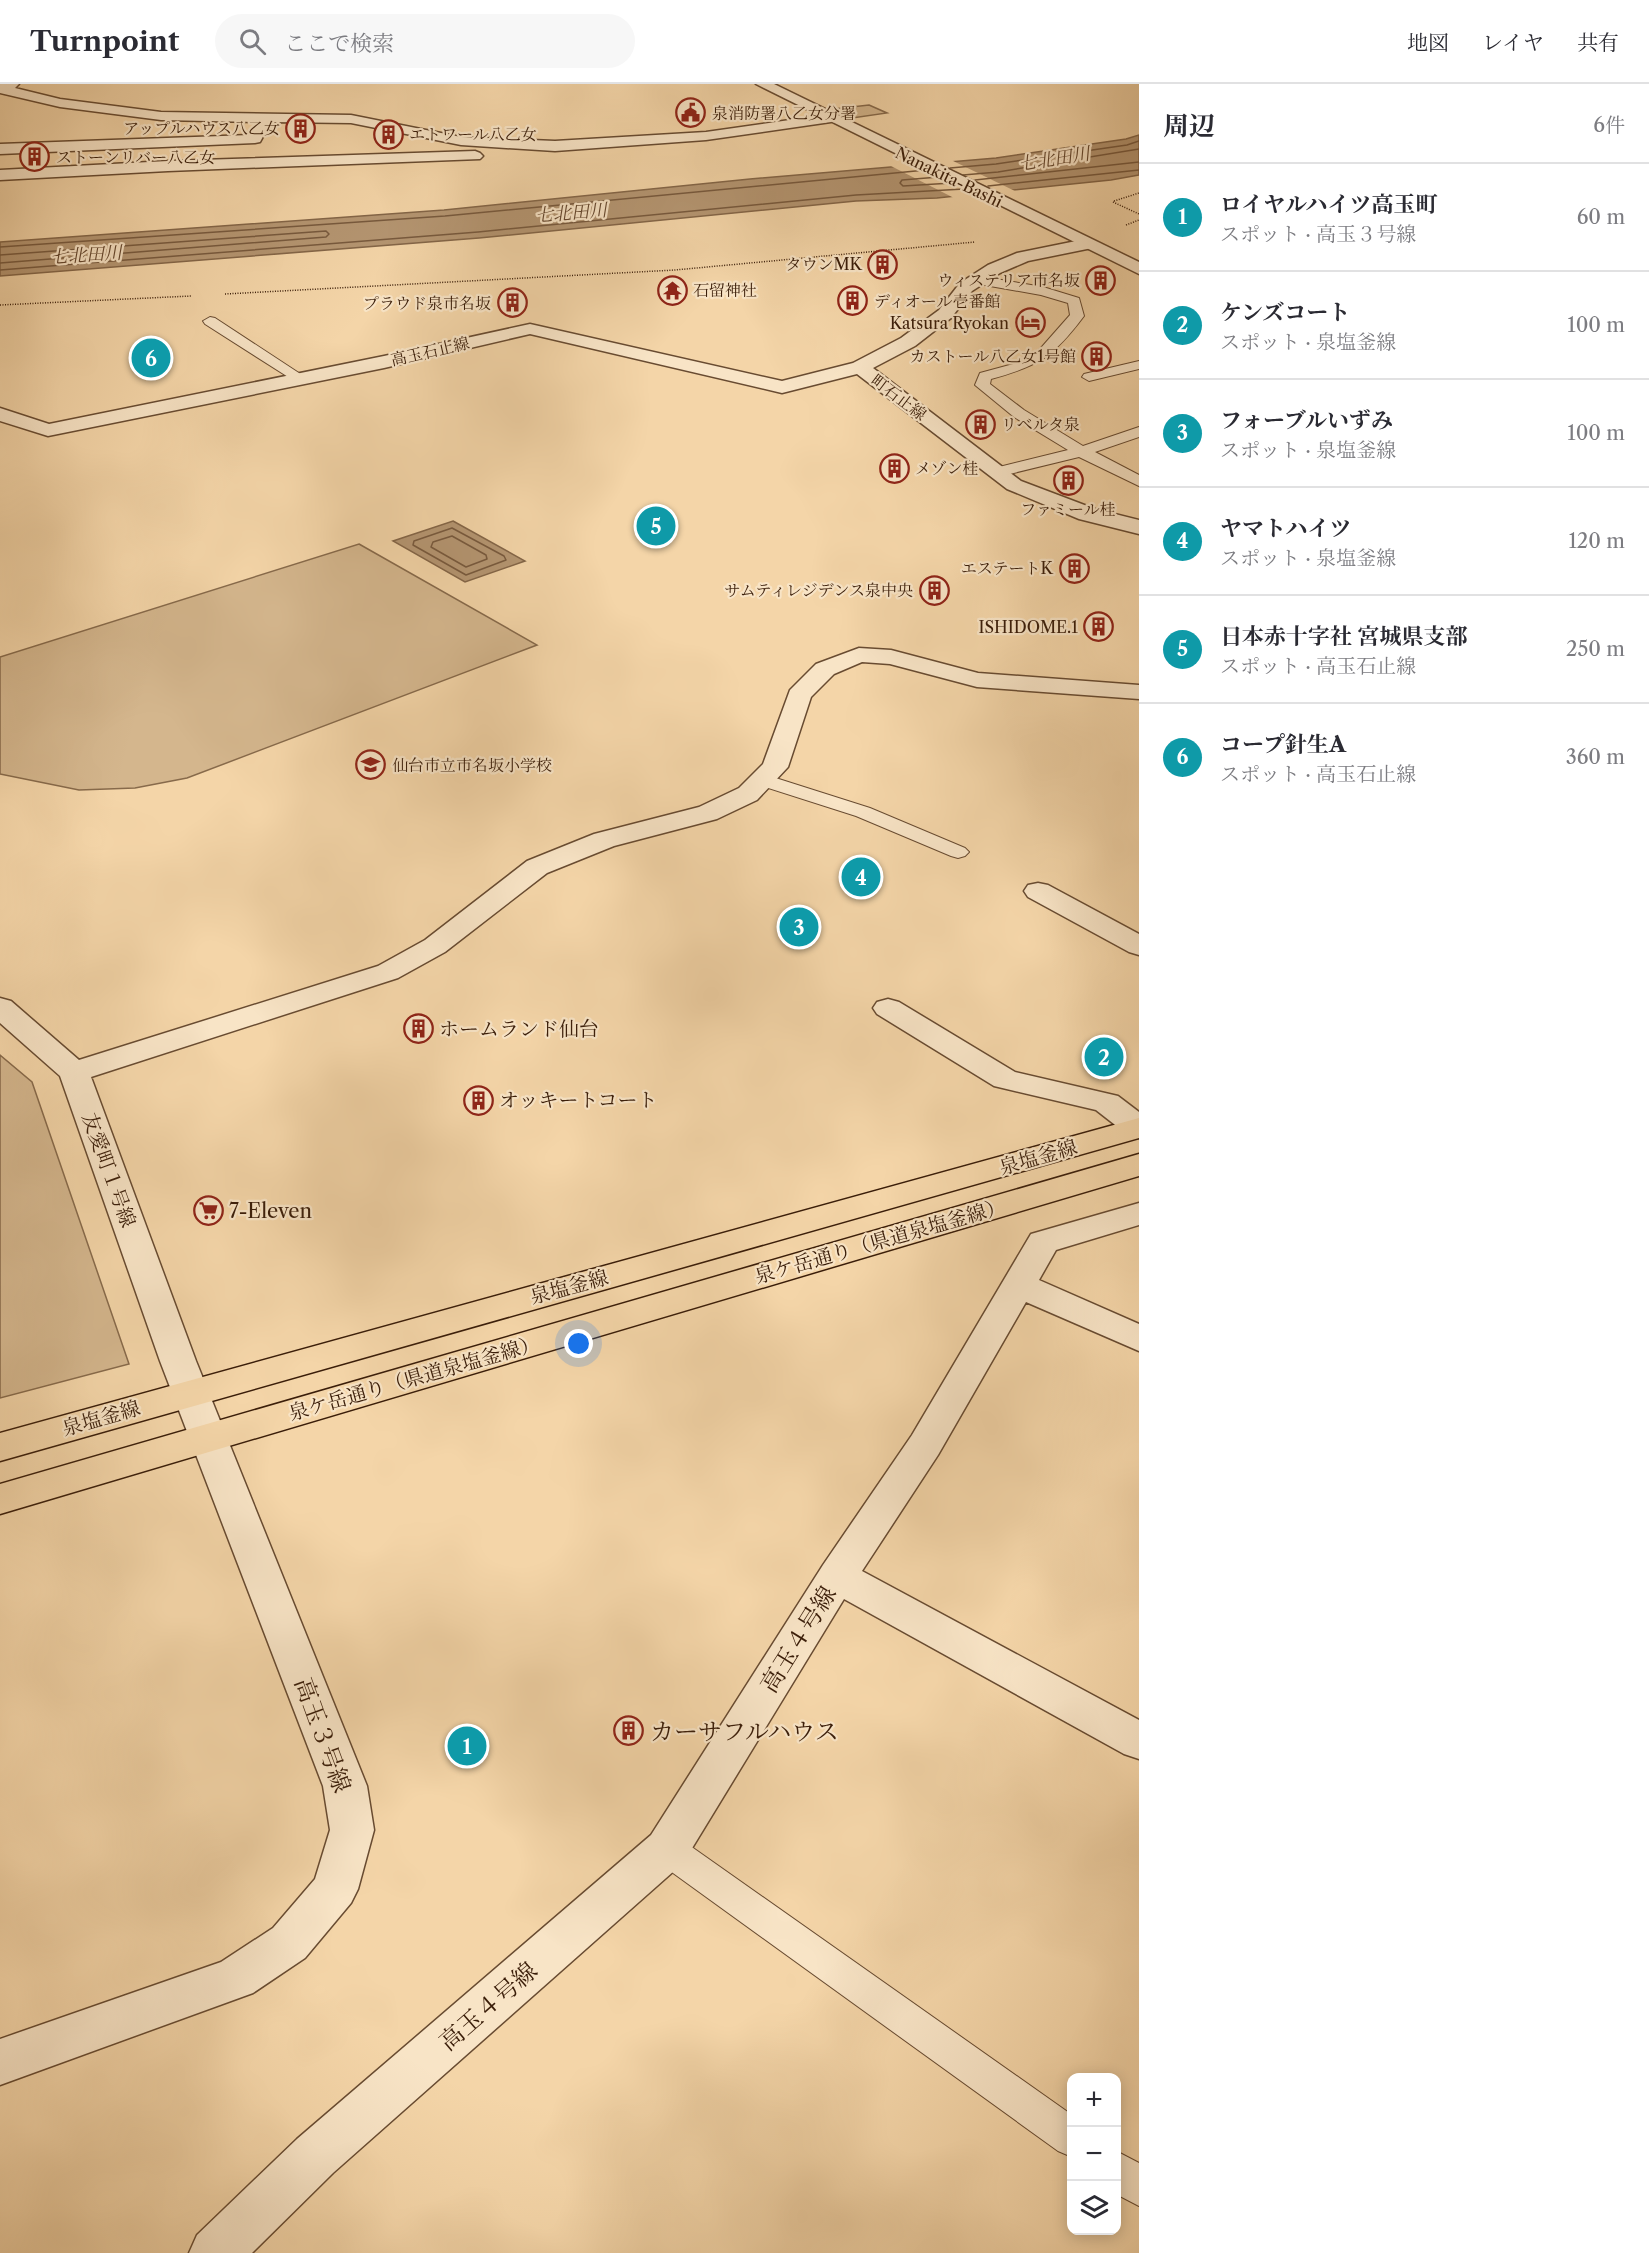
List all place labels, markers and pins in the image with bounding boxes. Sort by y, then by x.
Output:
public building icon: 泉消防署八乙女分署 [675,97,707,129]
place label: 泉消防署八乙女分署 [712,103,856,123]
building icon: アップルハウス八乙女 [285,112,317,144]
place label: アップルハウス八乙女 [123,118,280,138]
building icon: エトワール八乙女 [372,118,404,150]
place label: エトワール八乙女 [409,124,537,144]
building icon: ストーンリバー八乙女 [19,141,51,173]
place label: ストーンリバー八乙女 [56,147,215,167]
building icon: タウンMK [867,248,899,280]
place label: タウンMK [785,254,863,274]
building icon: ウィステリア市名坂 [1085,264,1117,296]
place label: ウィステリア市名坂 [937,270,1080,290]
temple icon: 石留神社 [656,274,688,306]
place label: 石留神社 [693,280,757,300]
building icon: ディオール壱番館 [837,285,869,317]
building icon: プラウド泉市名坂 [496,287,528,319]
place label: ディオール壱番館 [874,291,1000,311]
place label: プラウド泉市名坂 [363,293,491,313]
hotel icon: Katsura Ryokan [1014,307,1046,339]
place label: Katsura Ryokan [890,313,1009,333]
pin: 6 [132,336,170,380]
building icon: カストール八乙女1号館 [1081,340,1113,372]
place label: カストール八乙女1号館 [910,346,1076,366]
building icon: リベルタ泉 [964,408,996,440]
place label: リベルタ泉 [1001,414,1080,434]
building icon: メゾン桂 [878,452,910,484]
place label: メゾン桂 [915,458,979,478]
building icon: ファミール桂 [1052,465,1084,497]
place label: ファミール桂 [1020,499,1116,519]
pin: 5 [636,504,676,548]
building icon: エステートK [1058,552,1090,584]
place label: エステートK [961,558,1054,578]
building icon: サムティレジデンス泉中央 [918,574,950,606]
place label: サムティレジデンス泉中央 [725,580,913,600]
building icon: ISHIDOME.1 [1083,611,1115,643]
place label: ISHIDOME.1 [978,617,1078,637]
school or university icon: 仙台市立市名坂小学校 [355,749,387,781]
place label: 仙台市立市名坂小学校 [392,755,552,775]
pin: 4 [842,854,880,900]
pin: 3 [780,904,818,950]
building icon: ホームランド仙台 [402,1013,434,1045]
place label: ホームランド仙台 [439,1017,599,1041]
pin: 2 [1084,1034,1124,1080]
building icon: オッキートコート [462,1084,494,1116]
place label: オッキートコート [499,1088,658,1112]
supermarket icon: 7-Eleven [192,1195,224,1227]
place label: 7-Eleven [229,1199,312,1223]
building icon: カーサフルハウス [613,1715,645,1747]
place label: カーサフルハウス [650,1717,839,1746]
pin: 1 [448,1724,486,1768]

